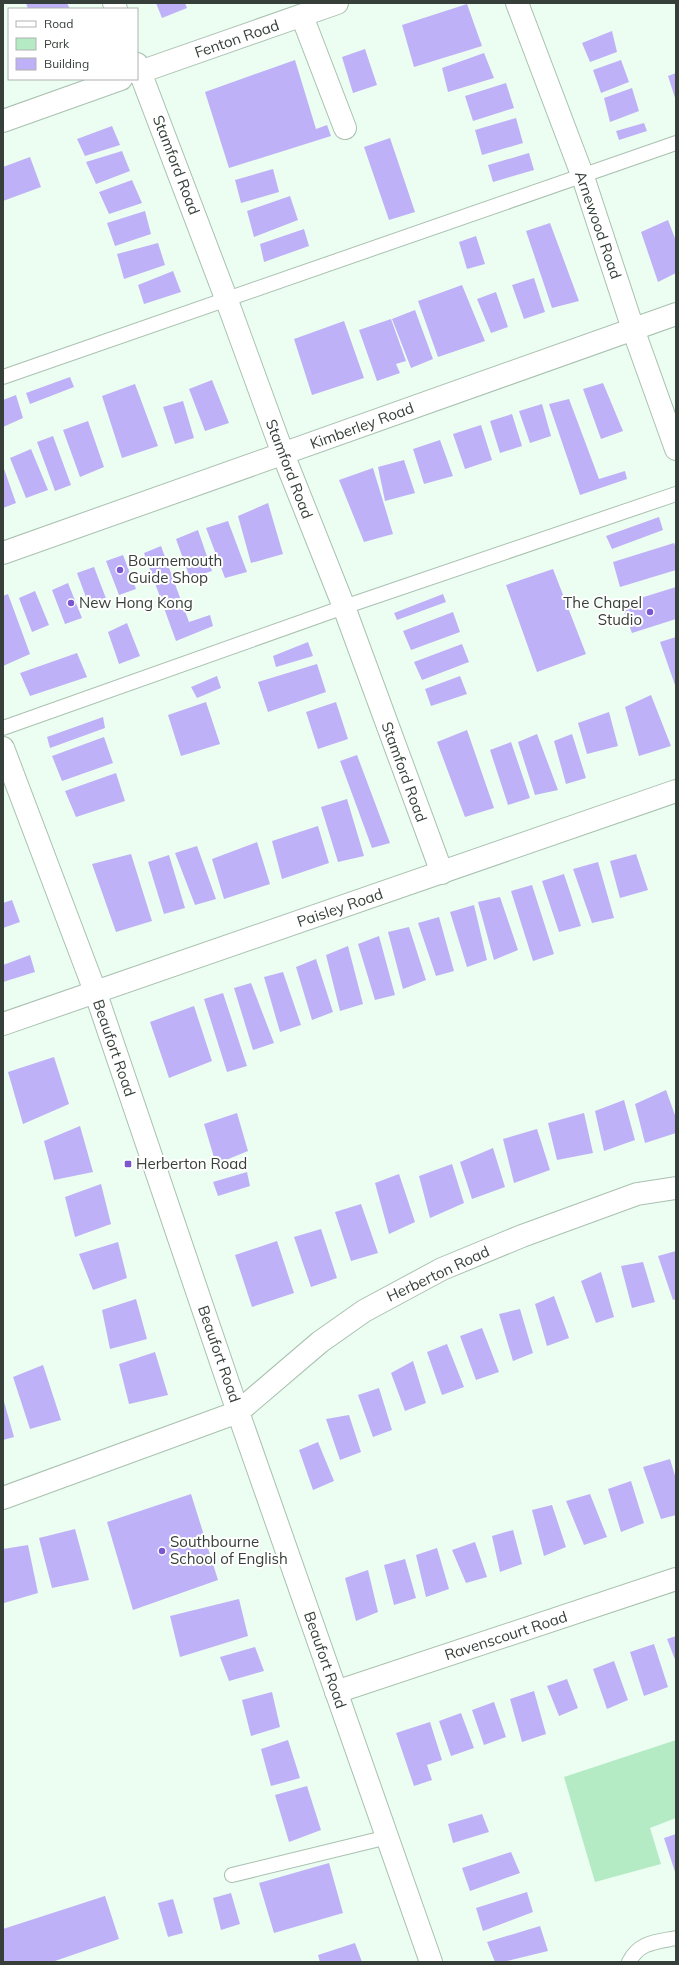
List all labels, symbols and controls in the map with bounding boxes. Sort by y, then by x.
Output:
legend [8,8,138,80]
street label: Fenton Road [192,15,282,62]
text: Road [44,16,73,31]
text: Park [44,36,70,51]
text: Building [44,56,89,71]
street label: Stamford Road [149,112,204,217]
street label: Arnewood Road [571,168,626,281]
street label: Kimberley Road [307,398,416,453]
street label: Stamford Road [262,416,317,521]
place label: Bournemouth Guide Shop [128,551,222,587]
marker: Bournemouth Guide Shop [115,565,125,575]
place label: New Hong Kong [79,593,193,612]
place label: The Chapel Studio [563,593,642,629]
marker: New Hong Kong [66,598,76,608]
marker: The Chapel Studio [645,607,655,617]
street label: Stamford Road [378,719,431,825]
street label: Paisley Road [294,884,385,931]
street label: Beaufort Road [89,997,140,1099]
place label: Herberton Road [136,1154,247,1173]
marker: Herberton Road [123,1159,133,1169]
street label: Herberton Road [383,1241,492,1306]
street label: Beaufort Road [194,1303,245,1405]
place label: Southbourne School of English [170,1532,288,1568]
marker: Southbourne School of English [157,1546,167,1556]
street label: Ravenscourt Road [442,1607,570,1664]
street label: Beaufort Road [300,1609,351,1711]

